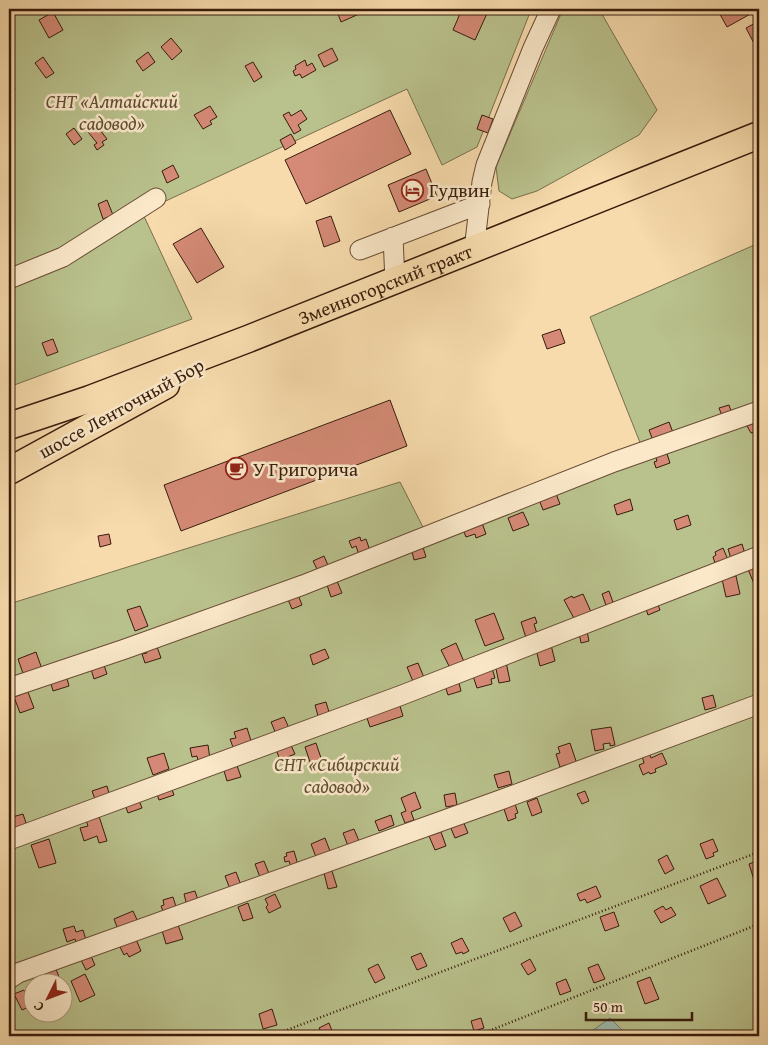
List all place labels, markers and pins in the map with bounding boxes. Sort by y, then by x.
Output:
place label: Гудвин [429,176,490,204]
hotel icon: Гудвин [401,178,425,202]
place label: У Григорича [253,455,358,483]
cafe icon: У Григорича [225,457,249,481]

